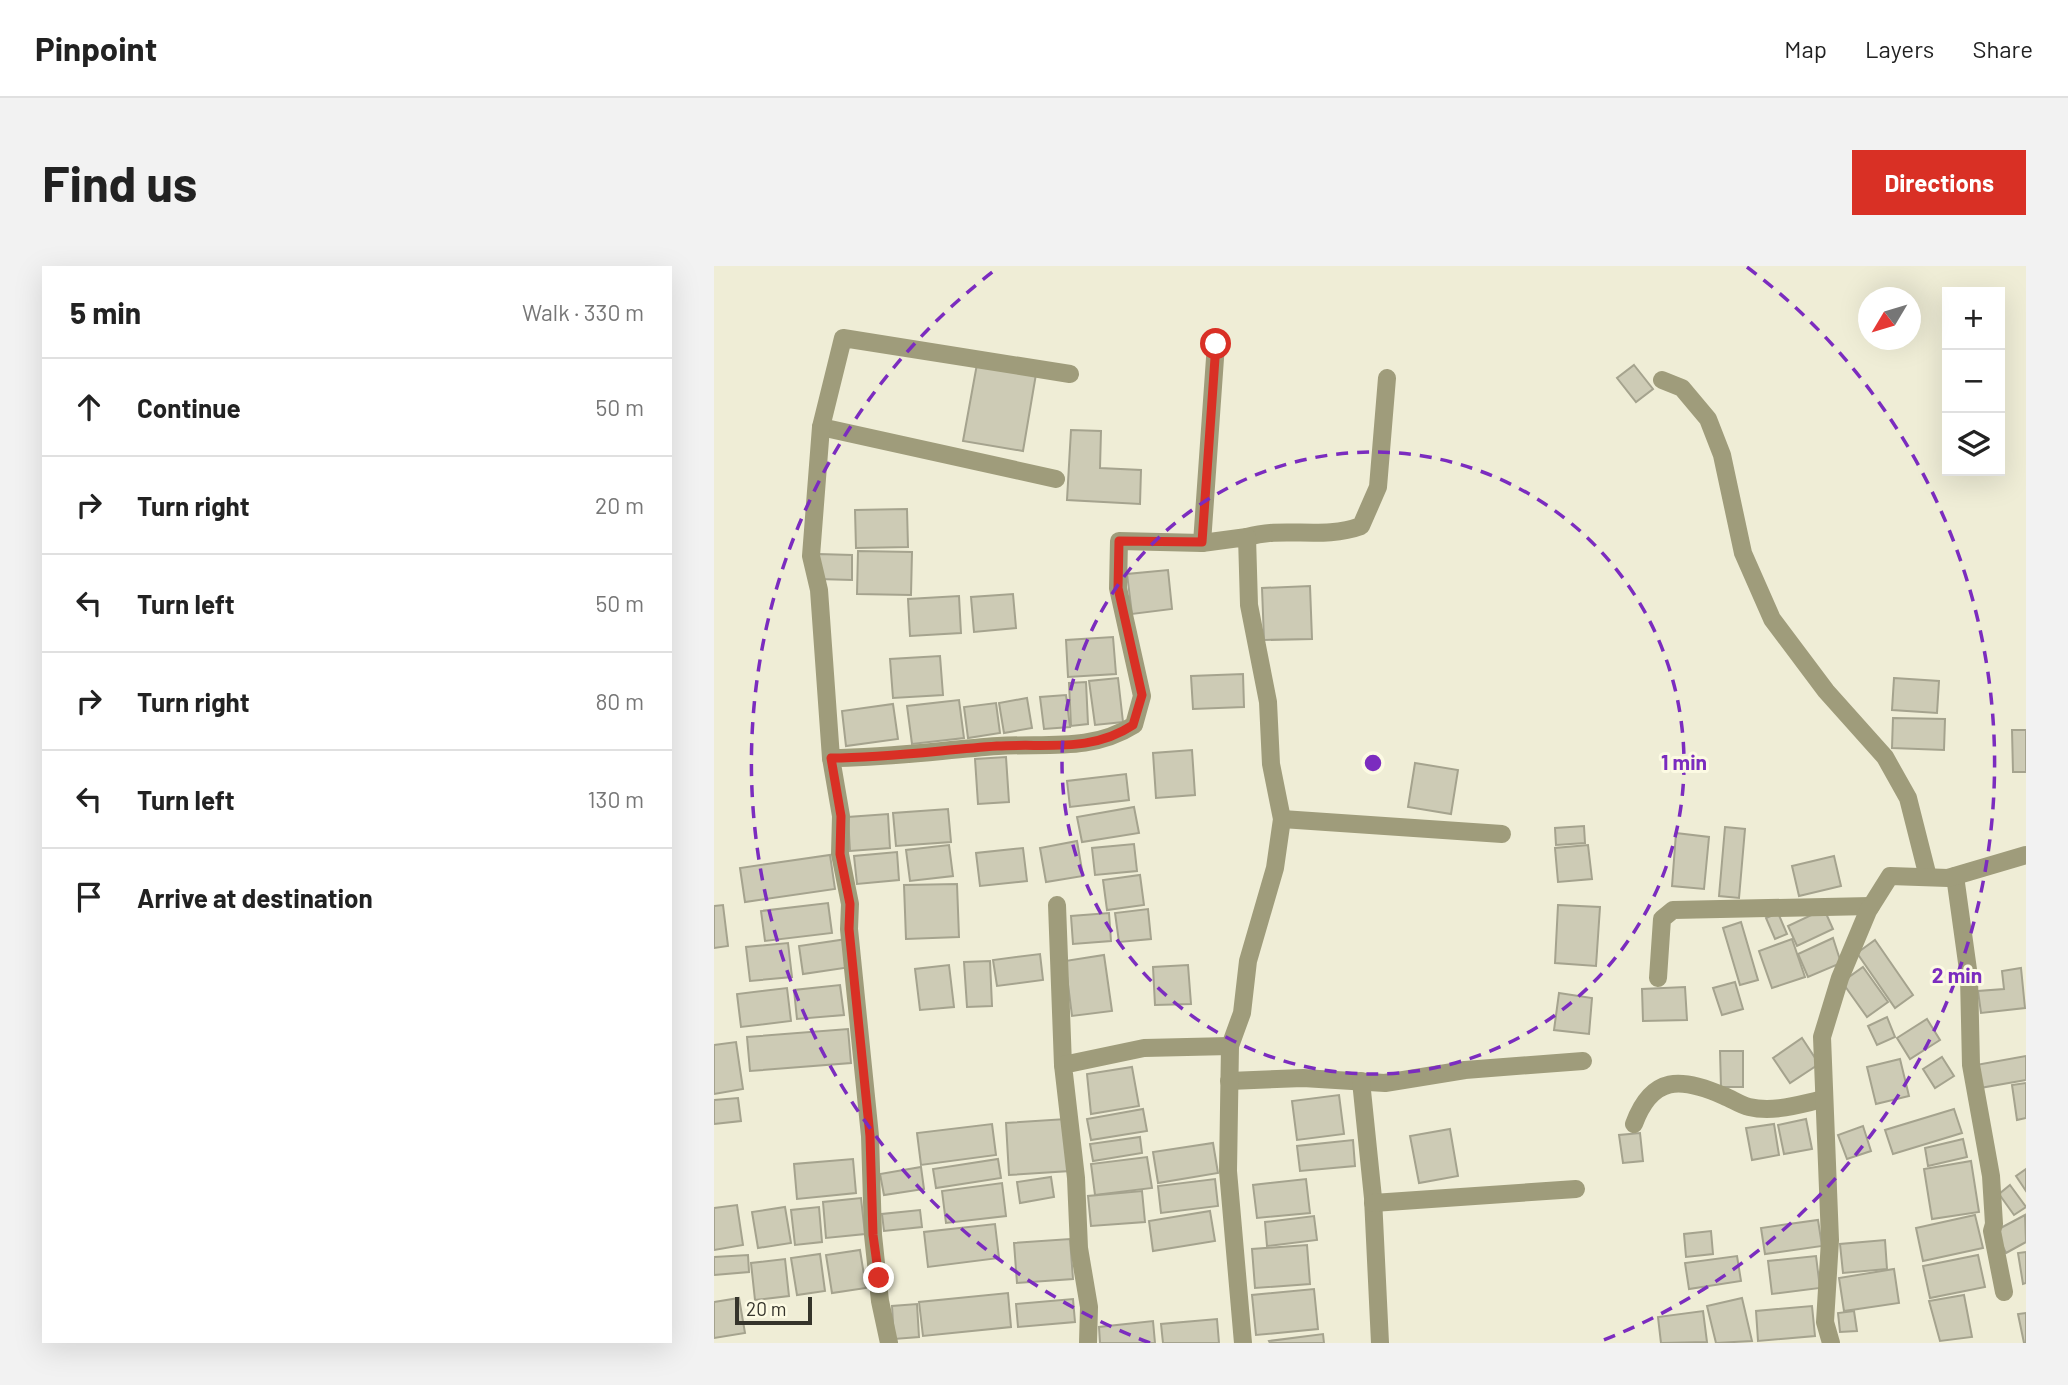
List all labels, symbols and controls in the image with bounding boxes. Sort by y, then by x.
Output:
text: Pinpoint [35,28,157,68]
text: Map [1784,34,1827,63]
text: Layers [1865,34,1934,63]
text: Share [1972,34,2033,63]
button: Directions [1852,150,2026,215]
text: Find us [42,153,197,212]
north arrow [1858,287,1921,350]
map controls [1942,287,2005,476]
button: + [1942,287,2005,350]
text: 5 min [70,294,141,330]
text: Walk · 330 m [522,298,644,326]
route start [1200,328,1231,359]
button: − [1942,350,2005,413]
icon: ahead [70,388,108,426]
text: Continue [137,392,241,423]
text: 50 m [596,393,644,421]
button: layers [1942,413,2005,476]
icon: right [70,486,108,524]
text: Turn right [137,490,250,521]
text: 20 m [595,491,644,519]
icon: left [70,584,108,622]
text: Turn left [137,588,235,619]
text: 50 m [596,589,644,617]
icon: right [70,682,108,720]
text: Turn right [137,686,250,717]
text: 80 m [595,687,644,715]
text: 1 min [1661,749,1707,774]
centre of rings [1361,751,1385,775]
icon: left [70,780,108,818]
text: Turn left [137,784,235,815]
text: 130 m [587,785,644,813]
icon: arrive [70,878,108,916]
text: Arrive at destination [137,882,373,913]
text: 2 min [1932,962,1982,987]
route end [863,1262,894,1293]
scale bar [735,1294,812,1326]
text: 20 m [746,1297,786,1320]

